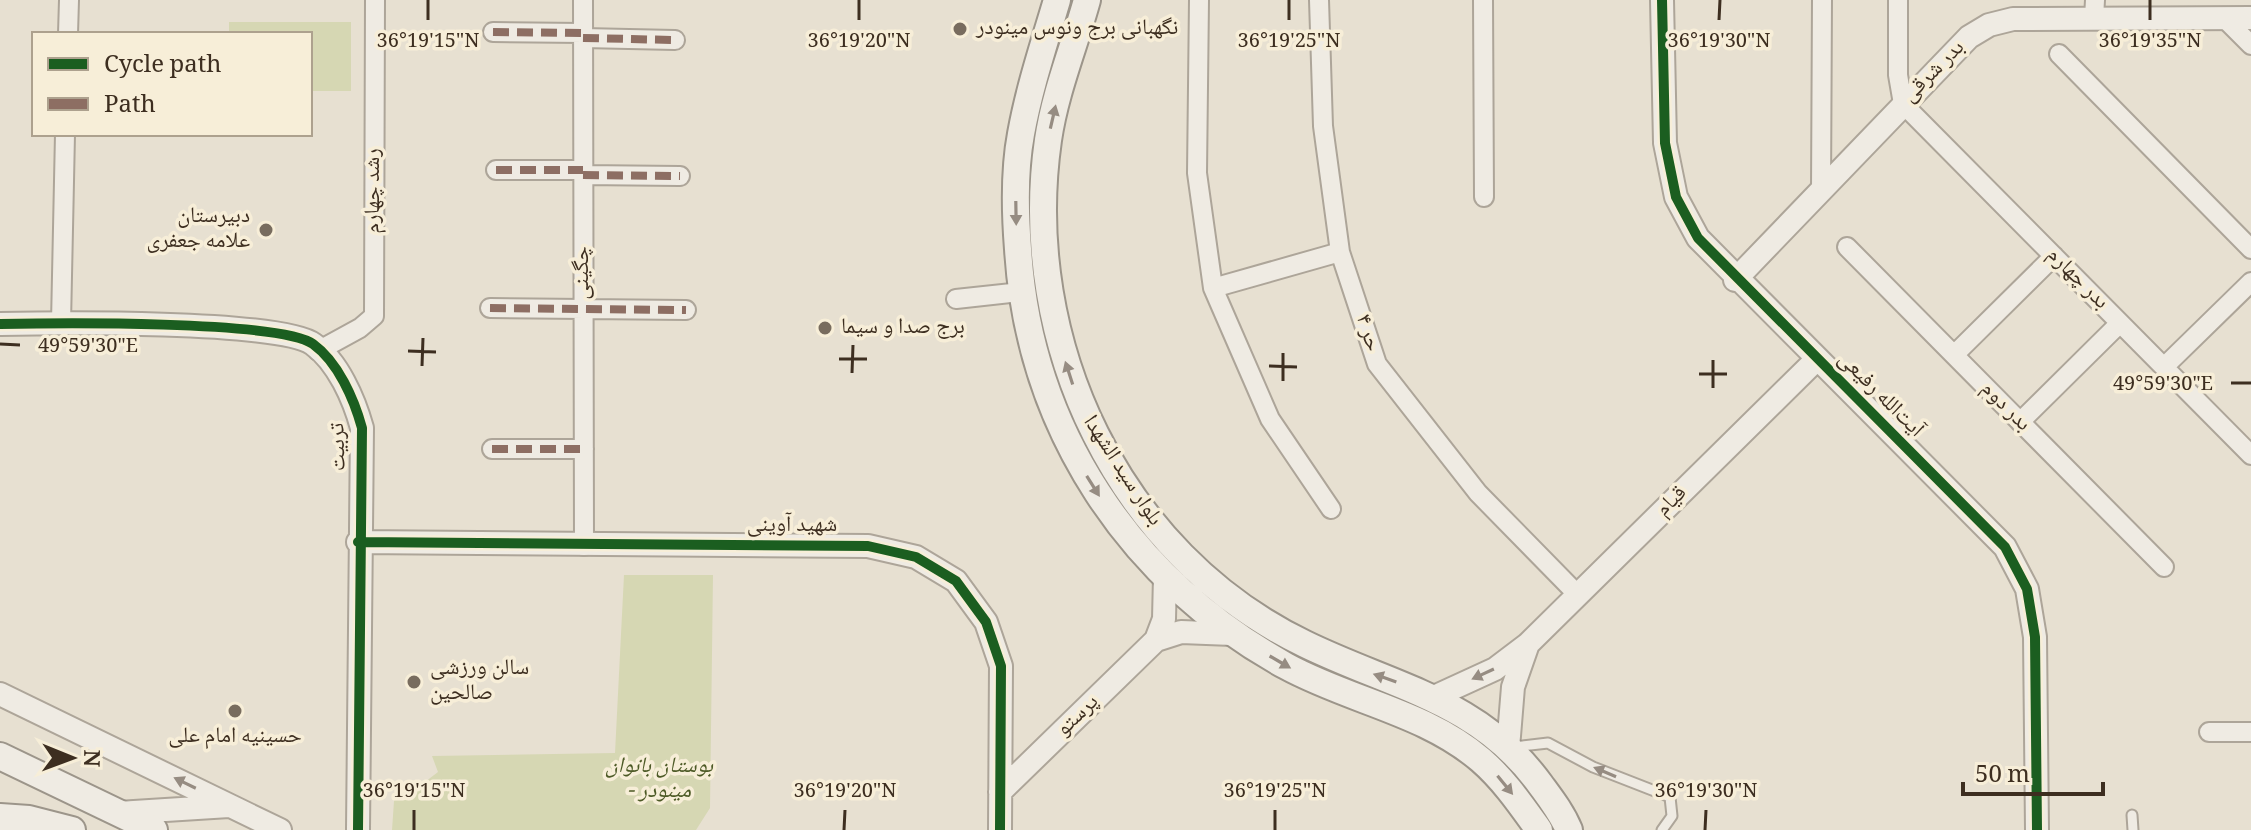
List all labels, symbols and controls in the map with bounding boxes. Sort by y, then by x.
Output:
place label: نگهبانی برج ونوس مینودر [975,10,1178,48]
marker: نگهبانی برج ونوس مینودر [951,20,969,38]
text: 36°19'15"N [377,26,479,60]
text: 36°19'20"N [808,26,910,60]
text: 36°19'25"N [1238,26,1340,60]
text: 36°19'30"N [1668,26,1770,60]
text: 36°19'35"N [2099,26,2201,60]
street label: بدر شرقی [1893,31,1975,113]
legend [32,32,312,136]
text: Cycle path [104,46,221,87]
text: Path [104,86,156,127]
one-way arrow [1047,104,1060,129]
street label: رشد چهارم [355,148,393,234]
place label: دبیرستان علامه جعفری [147,198,250,261]
one-way arrow [1010,201,1022,226]
marker: دبیرستان علامه جعفری [257,221,275,239]
street label: بدر چهارم [2036,238,2118,320]
street label: چگینی [564,246,602,300]
place label: برج صدا و سیما [841,309,965,347]
street label: حر ۴ [1343,309,1391,357]
marker: برج صدا و سیما [816,319,834,337]
text: 49°59'30"E [38,331,138,365]
street label: آیت‌الله رفیعی [1827,342,1933,448]
one-way arrow [1063,360,1075,384]
text: 49°59'30"E [2113,369,2213,403]
street label: بدر دوم [1970,372,2040,442]
street label: بلوار سید الشهدا [1072,408,1172,534]
street label: تربیت [319,422,359,472]
one-way arrow [1086,475,1101,496]
street label: قیام [1647,477,1697,527]
street label: شهید آوینی [747,507,837,545]
place label: سالن ورزشی صالحین [430,650,529,713]
one-way arrow [1269,655,1291,669]
one-way arrow [1472,667,1495,681]
one-way arrow [1373,672,1397,684]
marker: سالن ورزشی صالحین [405,673,423,691]
street label: پرستو [1047,685,1109,747]
marker: حسینیه امام علی [226,702,244,720]
north arrow [32,718,112,798]
place label: حسینیه امام علی [168,718,302,756]
scale bar [1963,746,2103,796]
park label: بوستان بانوان - مینودر [605,748,714,811]
text: N [70,749,108,767]
text: 50 m [1975,756,2030,797]
one-way arrow [1593,766,1617,779]
one-way arrow [1496,775,1513,795]
text: 36°19'15"N [363,776,465,810]
text: 36°19'20"N [794,776,896,810]
text: 36°19'25"N [1224,776,1326,810]
text: 36°19'30"N [1655,776,1757,810]
one-way arrow [173,777,196,790]

